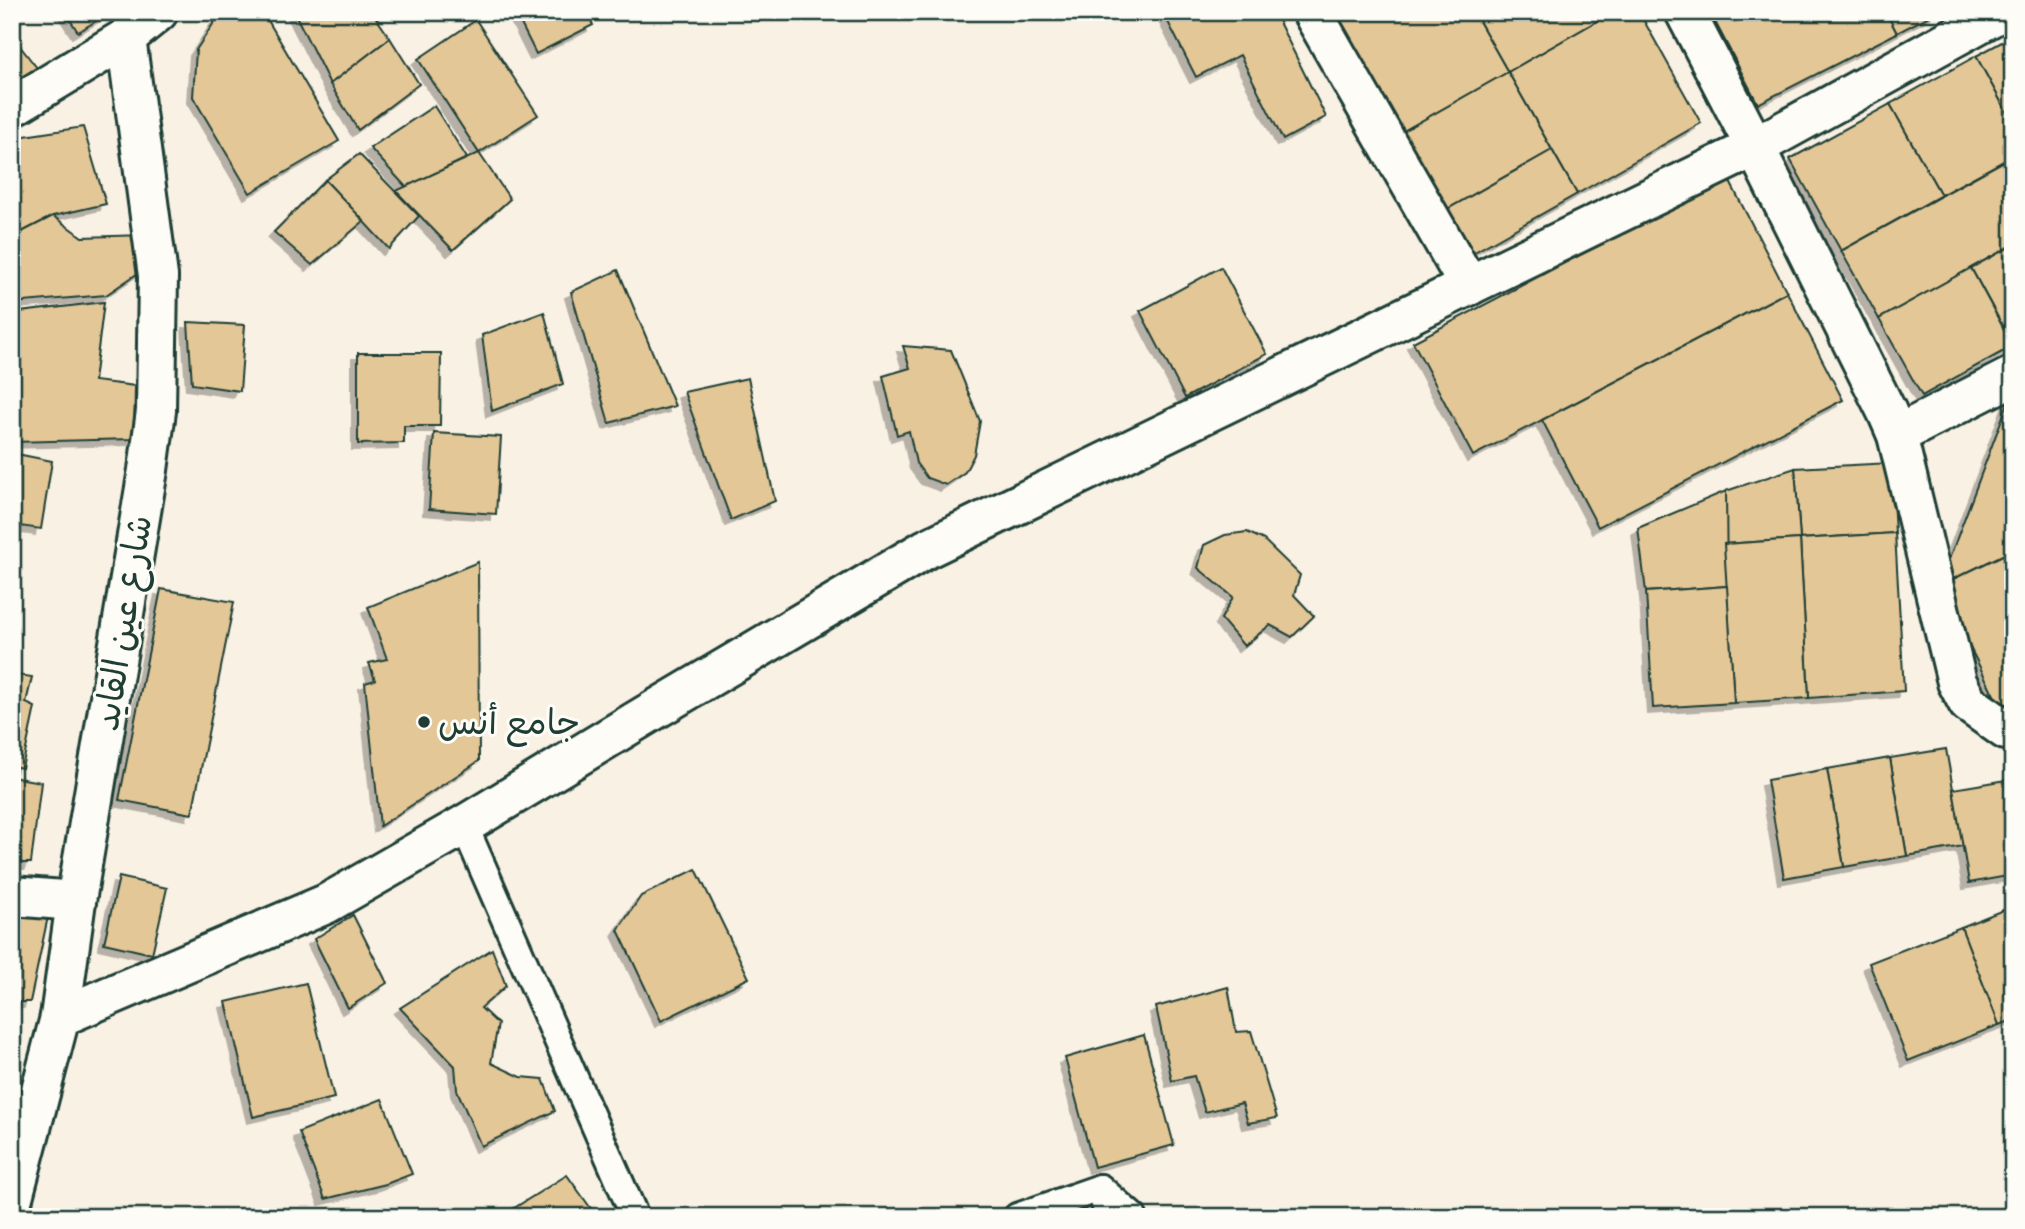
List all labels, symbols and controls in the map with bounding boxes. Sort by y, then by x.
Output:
street label: شارع عين القايد [84,512,164,734]
place label: جامع أنس [438,700,580,747]
marker: جامع أنس [416,714,432,730]

